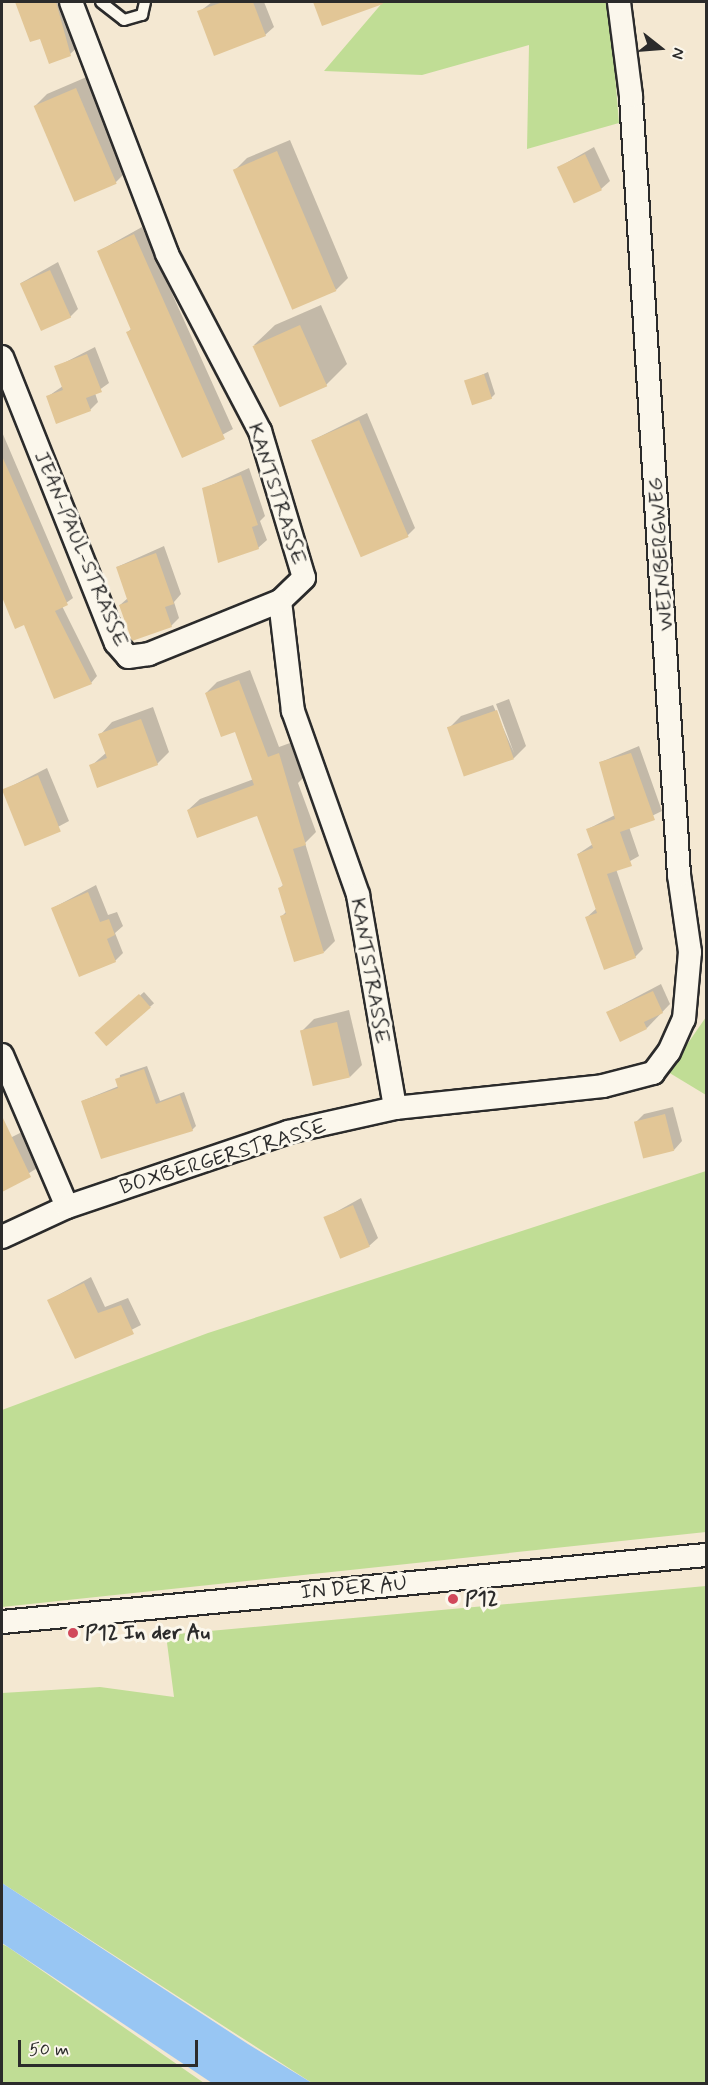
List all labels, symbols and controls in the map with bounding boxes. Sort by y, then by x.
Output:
north arrow [630,18,690,78]
text: N [666,45,689,62]
street label: KANTSTRASSE [242,420,312,568]
street label: JEAN-PAUL-STRASSE [28,447,134,651]
street label: WEINBERGWEG [643,476,679,632]
street label: KANTSTRASSE [345,896,395,1046]
street label: BOXBERGERSTRASSE [117,1114,329,1200]
street label: IN DER AU [302,1571,406,1605]
place label: P12 [465,1586,498,1612]
marker: P12 [446,1592,460,1606]
place label: P12 In der Au [85,1620,206,1646]
marker: P12 In der Au [66,1626,80,1640]
scale bar [21,2028,201,2066]
text: 50 m [29,2038,69,2062]

